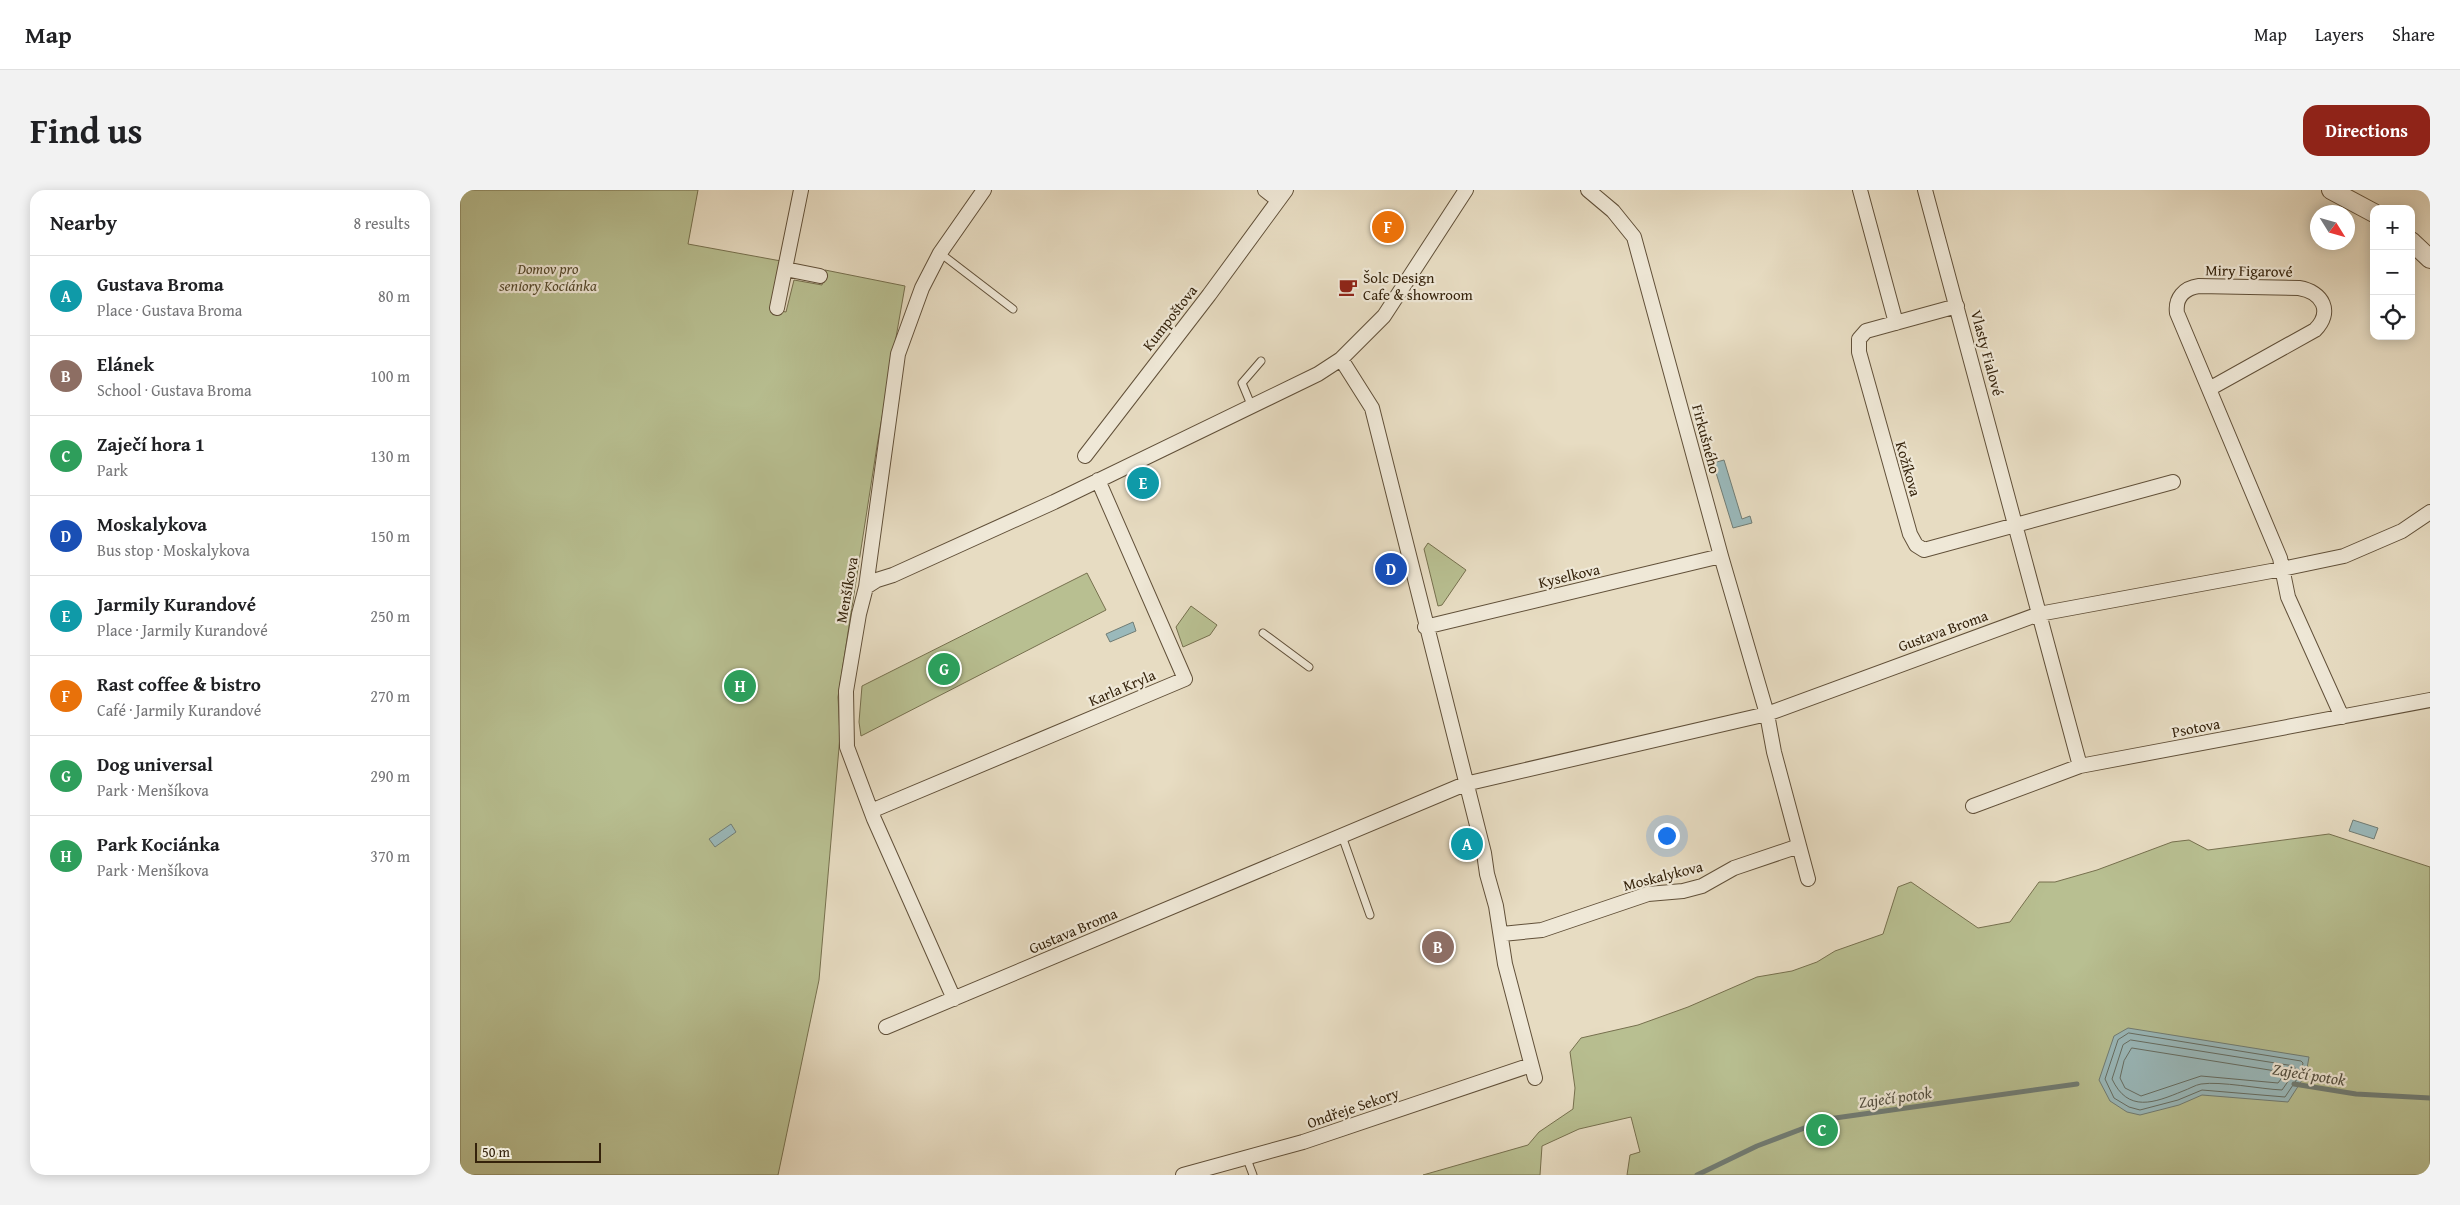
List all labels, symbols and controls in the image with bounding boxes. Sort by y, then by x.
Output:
text: Map [25,17,72,52]
text: Map [2254,21,2287,48]
text: Layers [2315,21,2364,48]
text: Share [2392,21,2435,48]
text: Find us [30,105,143,156]
button: Directions [2303,105,2430,156]
north arrow [2310,205,2355,250]
map controls [2370,205,2415,340]
button: + [2370,205,2415,250]
text: Nearby [50,207,117,238]
pin: F [1372,208,1404,246]
text: 8 results [353,211,410,235]
button: − [2370,250,2415,295]
park label: Domov pro seniory Kociánka [498,258,597,296]
street label: Miry Figarové [2205,259,2293,282]
place label: Šolc Design Cafe & showroom [1363,267,1474,305]
text: Gustava Broma [97,270,224,298]
cafe icon: Šolc Design Cafe & showroom [1337,276,1359,298]
street label: Kumpoštova [1137,281,1202,355]
text: A [61,284,71,308]
text: 80 m [378,284,410,308]
button: locate [2370,295,2415,340]
text: Place · Gustava Broma [97,298,242,322]
street label: Vlasty Fialové [1966,308,2009,398]
text: Elánek [97,350,154,378]
text: B [61,364,71,388]
text: 100 m [370,364,410,388]
text: School · Gustava Broma [97,378,252,402]
street label: Firkušného [1687,402,1726,476]
text: Zaječí hora 1 [97,430,205,458]
street label: Kožíkova [1891,439,1926,499]
text: C [61,444,71,468]
text: 130 m [370,444,410,468]
text: Park [97,458,128,482]
pin: E [1127,464,1159,502]
text: Moskalykova [97,510,207,538]
text: D [61,524,71,548]
text: 150 m [370,524,410,548]
text: Bus stop · Moskalykova [97,538,250,562]
pin: D [1375,550,1407,588]
street label: Menšíkova [830,555,863,625]
street label: Kyselkova [1536,558,1602,593]
text: Jarmily Kurandové [97,590,256,618]
text: E [62,604,70,628]
text: 250 m [370,604,410,628]
street label: Gustava Broma [1895,605,1991,656]
text: Place · Jarmily Kurandové [97,618,268,642]
pin: G [928,650,960,688]
street label: Karla Kryla [1085,664,1158,711]
pin: H [724,667,756,705]
text: Rast coffee & bistro [97,670,261,698]
text: F [62,684,70,708]
text: 270 m [370,684,410,708]
text: Café · Jarmily Kurandové [97,698,261,722]
street label: Psotova [2170,713,2222,742]
text: Dog universal [97,750,213,778]
text: G [61,764,71,788]
text: 290 m [370,764,410,788]
text: Park · Menšíkova [97,778,209,802]
your location [1654,823,1680,849]
pin: A [1451,825,1483,863]
text: Park Kociánka [97,830,220,858]
text: H [60,844,72,868]
text: 370 m [370,844,410,868]
street label: Moskalykova [1621,856,1705,896]
text: Park · Menšíkova [97,858,209,882]
street label: Gustava Broma [1025,902,1120,959]
pin: B [1422,928,1454,966]
water label: Zaječí potok [2271,1056,2348,1092]
water label: Zaječí potok [1857,1080,1934,1114]
street label: Ondřeje Sekory [1304,1082,1402,1133]
pin: C [1806,1111,1838,1149]
scale bar [475,1140,601,1163]
text: 50 m [482,1142,510,1162]

